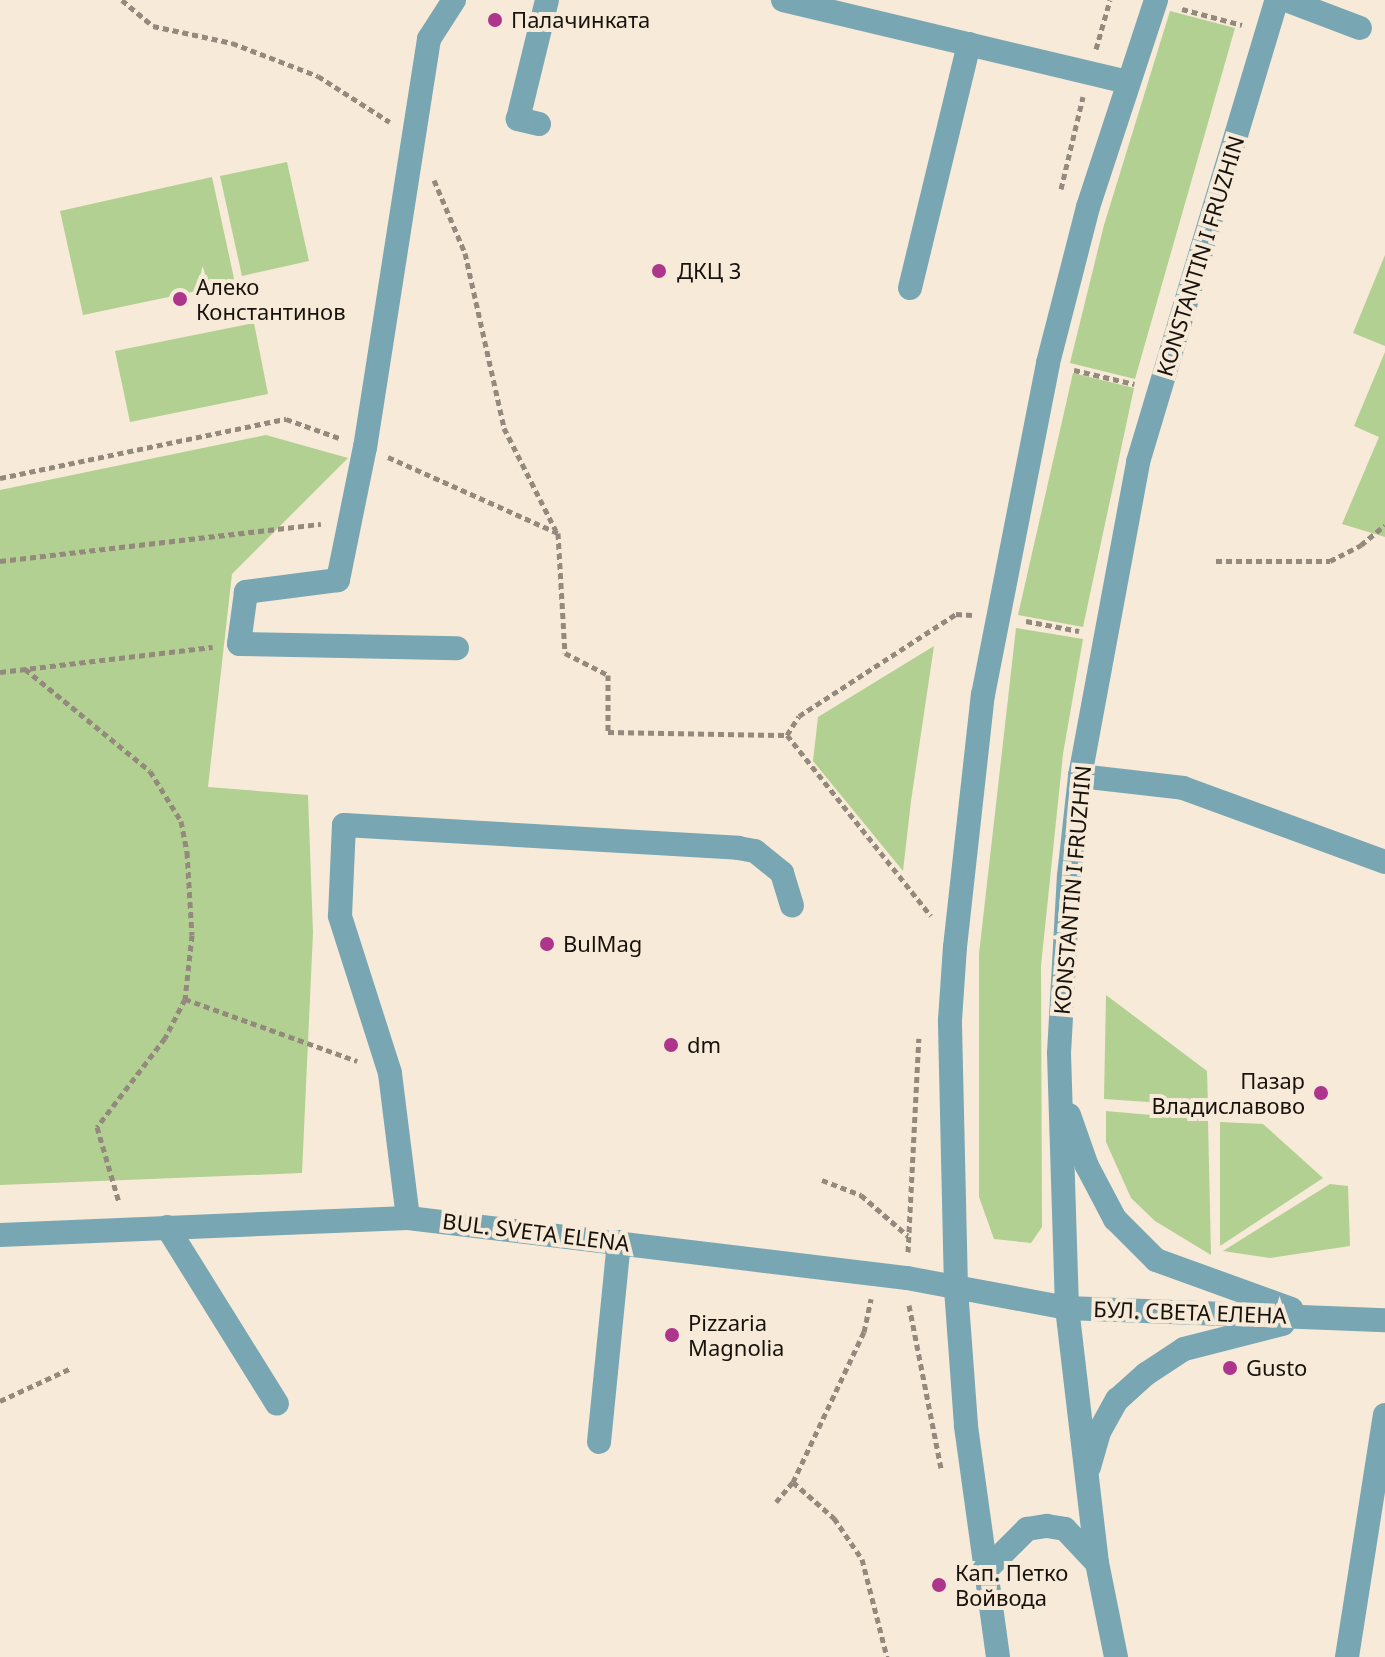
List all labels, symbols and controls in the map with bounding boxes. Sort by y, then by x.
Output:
place label: Палачинката [511,7,650,33]
marker: Палачинката [486,11,504,29]
street label: KONSTANTIN I FRUZHIN [1151,133,1249,379]
place label: ДКЦ 3 [677,258,741,284]
marker: ДКЦ 3 [648,260,670,282]
place label: Алеко Константинов [196,273,346,324]
marker: Алеко Константинов [171,290,189,308]
street label: KONSTANTIN I FRUZHIN [1048,764,1096,1016]
place label: BulMag [563,931,642,957]
marker: BulMag [538,935,556,953]
place label: dm [687,1032,721,1058]
marker: dm [662,1036,680,1054]
place label: Пазар Владиславово [1152,1067,1305,1118]
marker: Пазар Владиславово [1312,1084,1330,1102]
street label: BUL. SVETA ELENA [441,1207,631,1257]
street label: БУЛ. СВЕТА ЕЛЕНА [1093,1295,1287,1329]
place label: Pizzaria Magnolia [688,1309,784,1360]
marker: Pizzaria Magnolia [663,1326,681,1344]
place label: Gusto [1246,1355,1307,1381]
marker: Gusto [1221,1359,1239,1377]
place label: Кап. Петко Войвода [955,1559,1068,1610]
marker: Кап. Петко Войвода [930,1576,948,1594]

